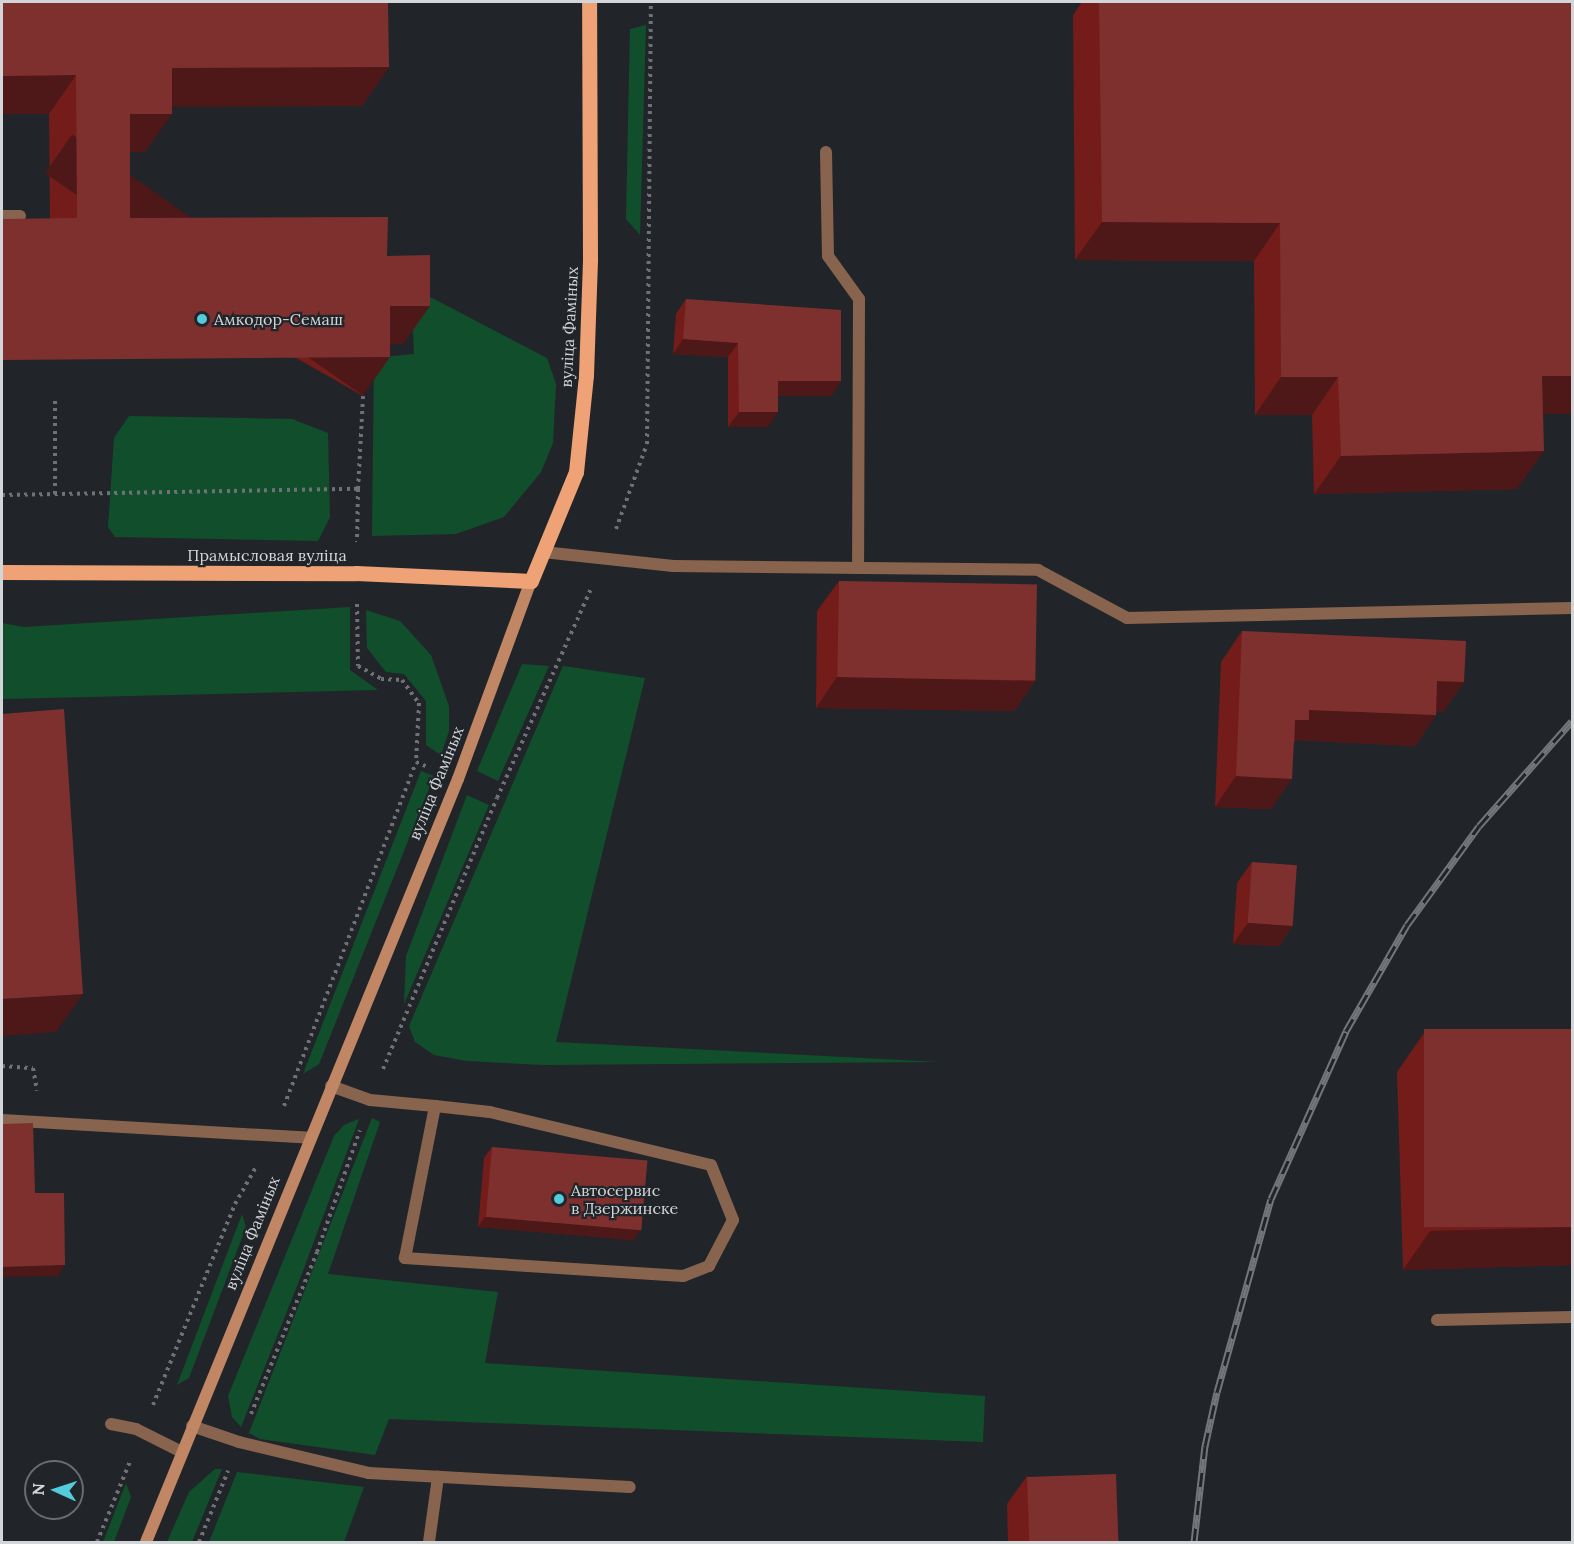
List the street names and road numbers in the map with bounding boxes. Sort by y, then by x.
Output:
street label: вуліца Фаміных [556,266,582,388]
street label: Прамысловая вуліца [187,545,347,565]
street label: вуліца Фаміных [404,723,468,843]
street label: вуліца Фаміных [220,1173,284,1293]

